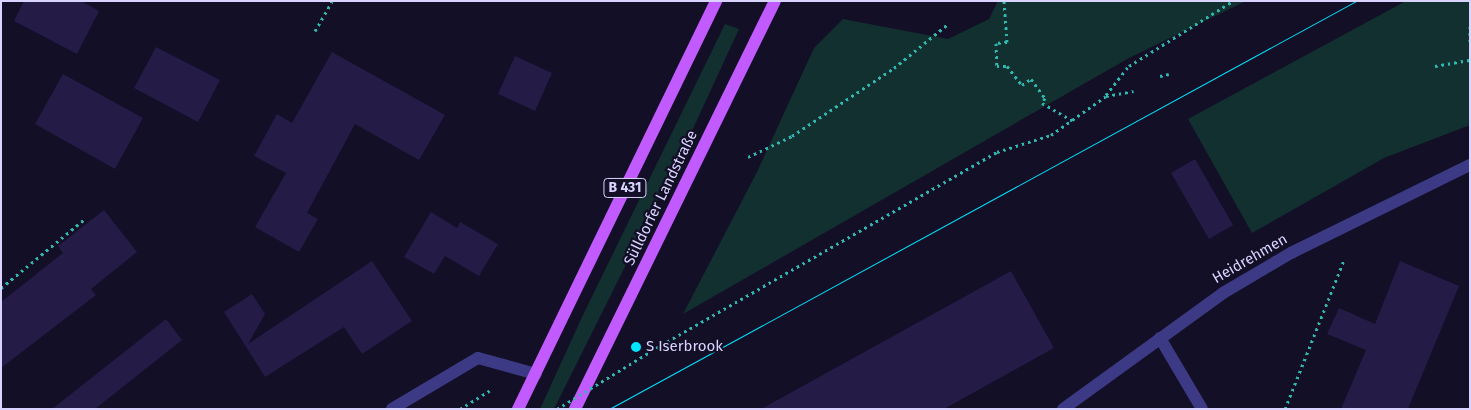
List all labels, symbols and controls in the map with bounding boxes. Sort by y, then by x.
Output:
street label: Sülldorfer Landstraße [620,127,702,269]
road number: B 431 [602,177,648,200]
street label: Heidrehmen [1209,230,1291,288]
place label: S Iserbrook [646,338,723,356]
marker: S Iserbrook [630,341,642,353]

